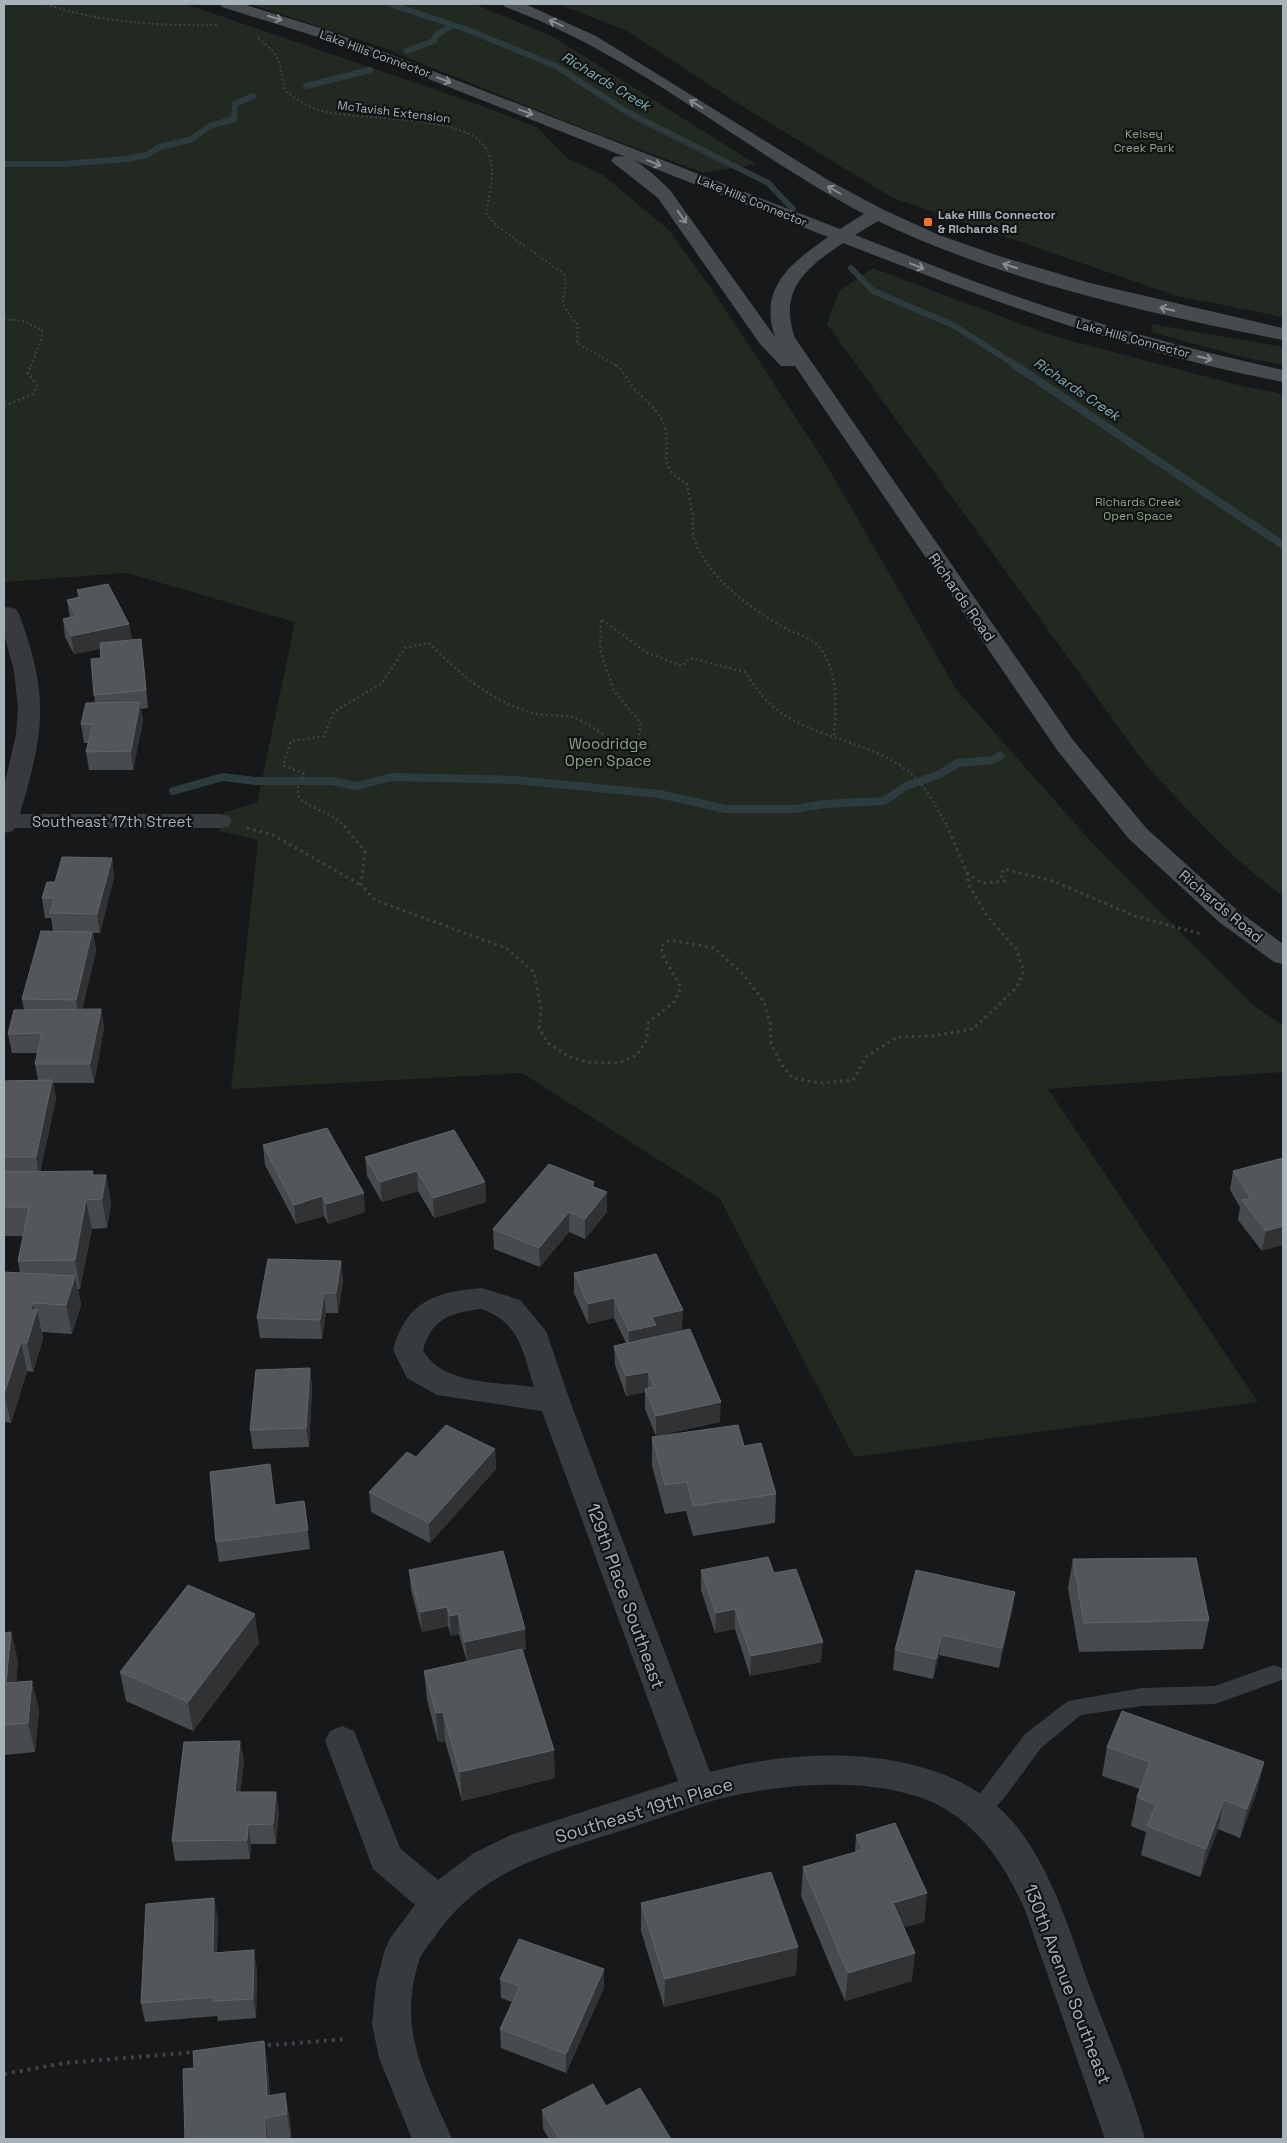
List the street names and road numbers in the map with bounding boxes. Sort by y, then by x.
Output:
street label: Lake Hills Connector [317,26,433,82]
street label: McTavish Extension [336,97,452,127]
street label: Lake Hills Connector [695,172,810,231]
street label: Lake Hills Connector [1074,316,1192,362]
street label: Richards Road [925,549,999,645]
street label: Southeast 17th Street [32,812,192,831]
street label: Richards Road [1175,865,1267,947]
street label: 129th Place Southeast [582,1500,670,1692]
street label: Southeast 19th Place [552,1772,736,1848]
street label: 130th Avenue Southeast [1019,1881,1117,2087]

